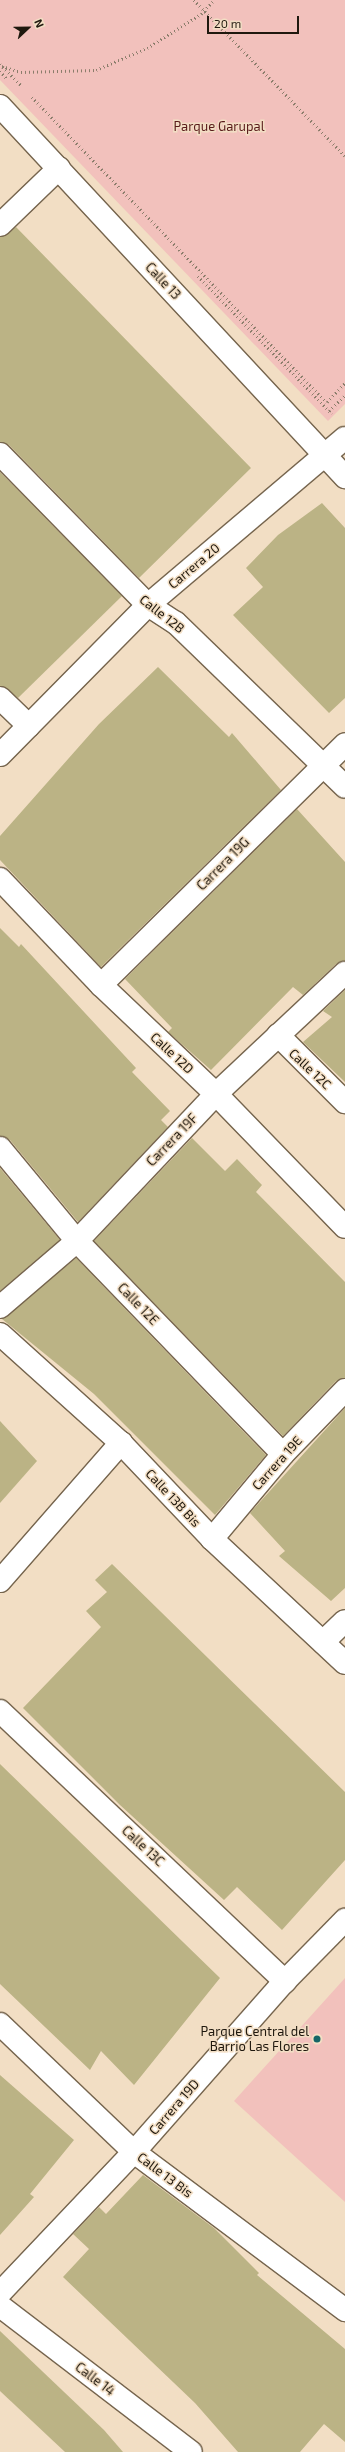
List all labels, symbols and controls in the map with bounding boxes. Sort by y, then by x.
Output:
north arrow [8,8,48,48]
scale bar [209,8,301,34]
text: 20 m [214,16,241,30]
text: N [32,17,47,29]
park label: Parque Garupal [174,118,264,134]
street label: Calle 13 [142,259,184,303]
street label: Carrera 20 [165,540,223,592]
street label: Calle 12B [136,592,188,636]
street label: Carrera 19G [194,835,252,893]
street label: Calle 12D [147,1029,197,1077]
street label: Calle 12C [286,1046,334,1092]
street label: Carrera 19F [143,1111,201,1169]
street label: Calle 12E [114,1280,162,1328]
street label: Carrera 19E [249,1433,305,1493]
street label: Calle 13B Bis [142,1466,204,1530]
street label: Calle 13C [119,1823,167,1869]
place label: Parque Central del Barrio Las Flores [200,2024,309,2055]
marker: Parque Central del Barrio Las Flores [312,2034,322,2044]
street label: Carrera 19D [146,2076,202,2138]
street label: Calle 13 Bis [134,2149,196,2201]
street label: Calle 14 [72,2359,118,2399]

